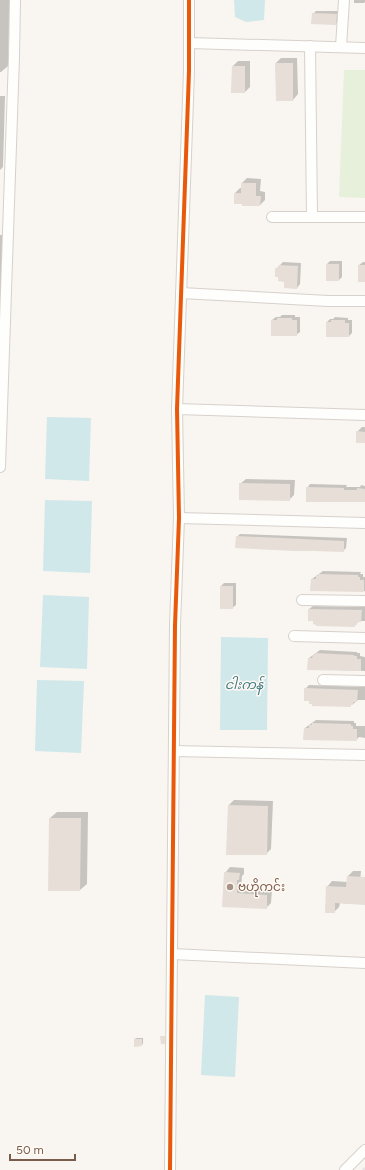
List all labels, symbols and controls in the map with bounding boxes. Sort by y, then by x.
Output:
water label: ငါးကန် [225,675,266,696]
place label: ဗဟိုကင်း [238,878,285,897]
marker: ဗဟိုကင်း [225,882,235,892]
scale bar [10,1136,75,1162]
text: 50 m [16,1143,44,1157]

